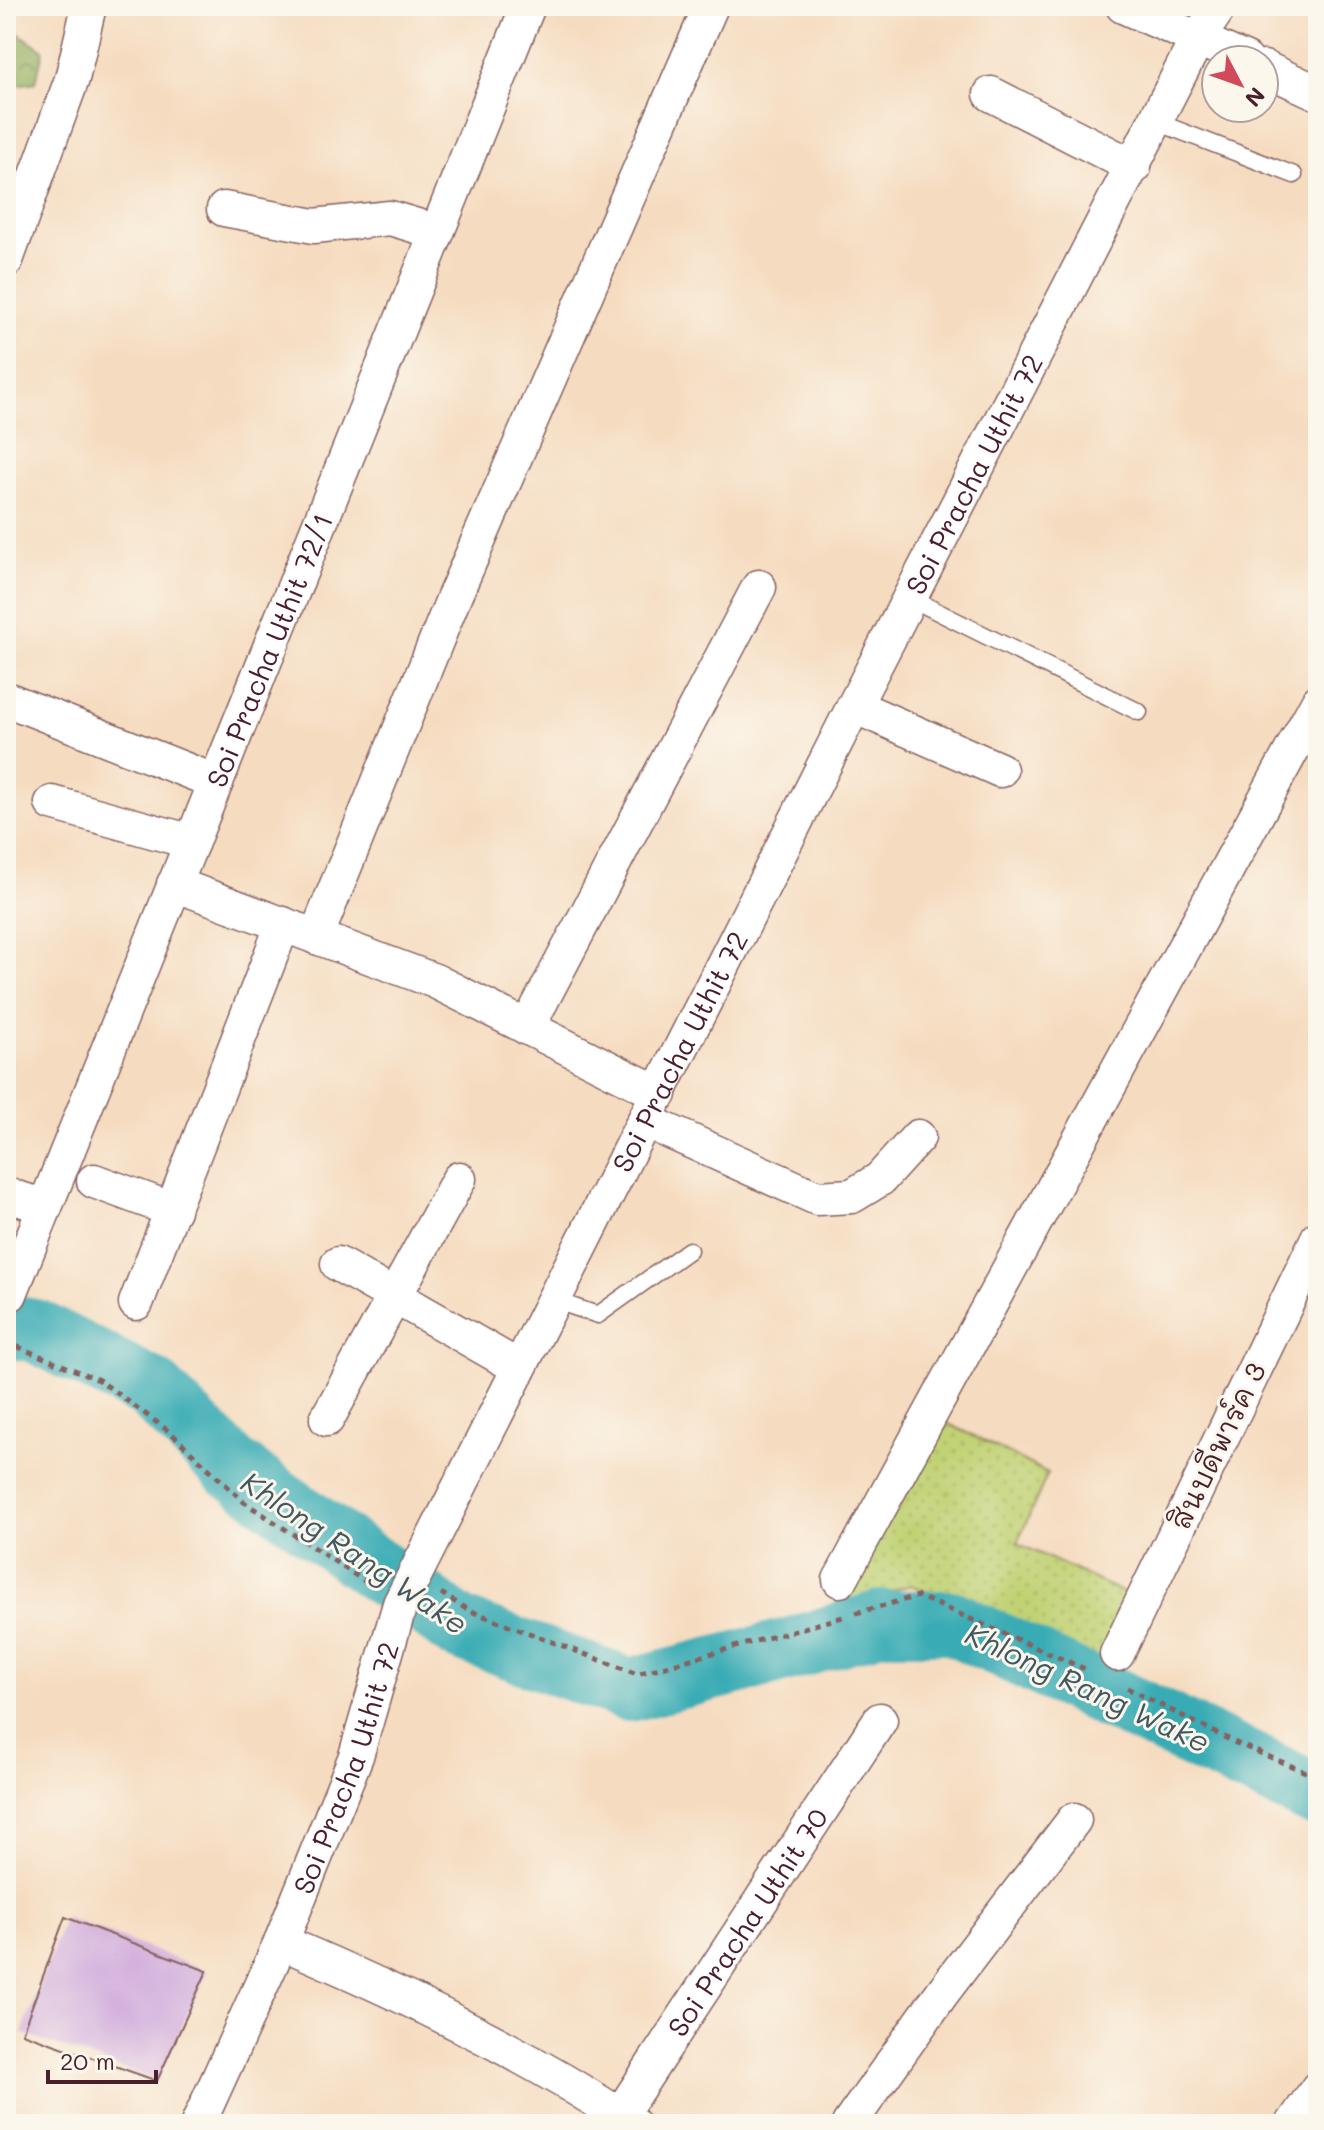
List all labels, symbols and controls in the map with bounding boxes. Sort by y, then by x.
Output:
north arrow [1200,44,1280,124]
text: N [1239,82,1272,113]
street label: Soi Pracha Uthit 72 [897,348,1050,600]
street label: Soi Pracha Uthit 72/1 [198,508,340,792]
street label: Soi Pracha Uthit 72 [603,925,755,1178]
street label: สินบดีพาร์ค 3 [1161,1356,1273,1536]
water label: Khlong Rang Wake [234,1461,476,1643]
water label: Khlong Rang Wake [959,1613,1217,1761]
street label: Soi Pracha Uthit 72 [284,1638,406,1899]
street label: Soi Pracha Uthit 70 [659,1801,835,2043]
scale bar [48,2034,156,2084]
text: 20 m [60,2045,115,2076]

